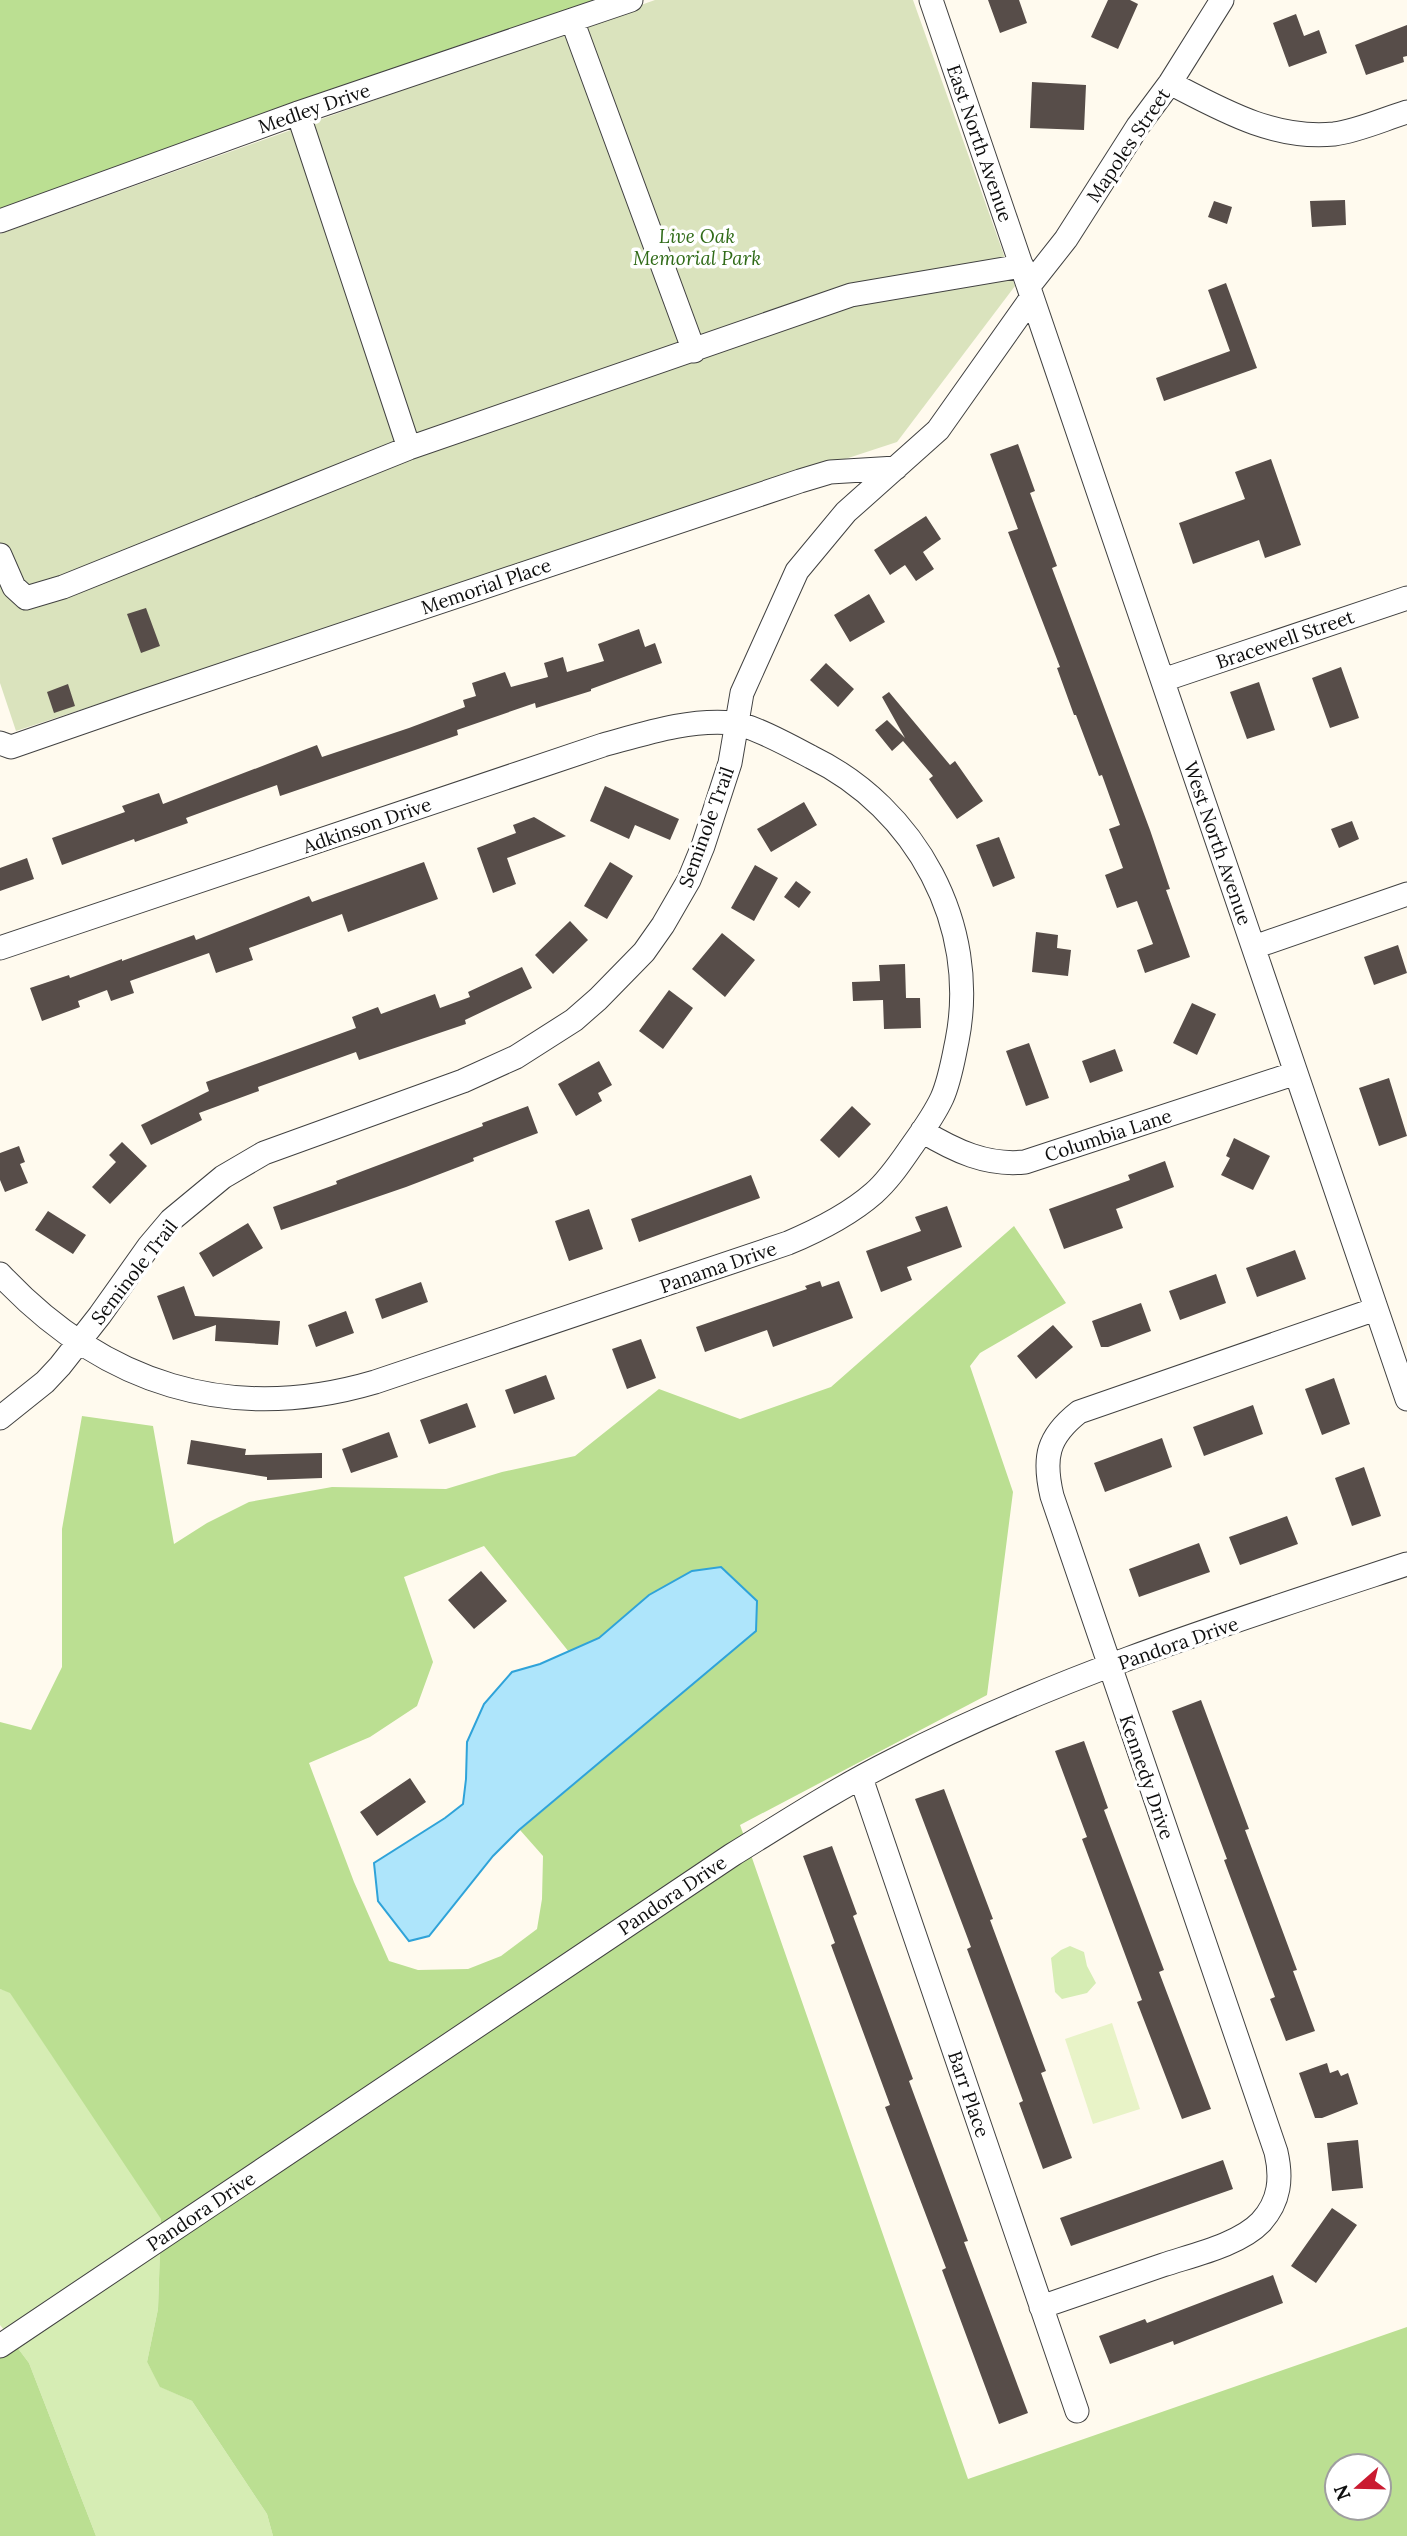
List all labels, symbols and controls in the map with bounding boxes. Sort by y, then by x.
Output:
street label: East North Avenue [942,61,1018,225]
street label: Medley Drive [255,78,373,138]
street label: Mapoles Street [1081,83,1175,207]
park label: Live Oak Memorial Park [633,224,761,270]
street label: Memorial Place [418,553,554,619]
street label: Bracewell Street [1213,604,1358,674]
street label: West North Avenue [1179,758,1257,928]
street label: Seminole Trail [673,763,739,891]
street label: Adkinson Drive [299,792,434,859]
street label: Columbia Lane [1041,1103,1175,1167]
street label: Seminole Trail [86,1215,182,1329]
street label: Panama Drive [656,1236,780,1298]
street label: Pandora Drive [1115,1611,1241,1675]
street label: Kennedy Drive [1114,1712,1180,1842]
street label: Pandora Drive [613,1850,731,1940]
street label: Barr Place [943,2048,995,2140]
street label: Pandora Drive [142,2166,260,2256]
north arrow [1323,2452,1393,2522]
text: N [1328,2482,1356,2504]

